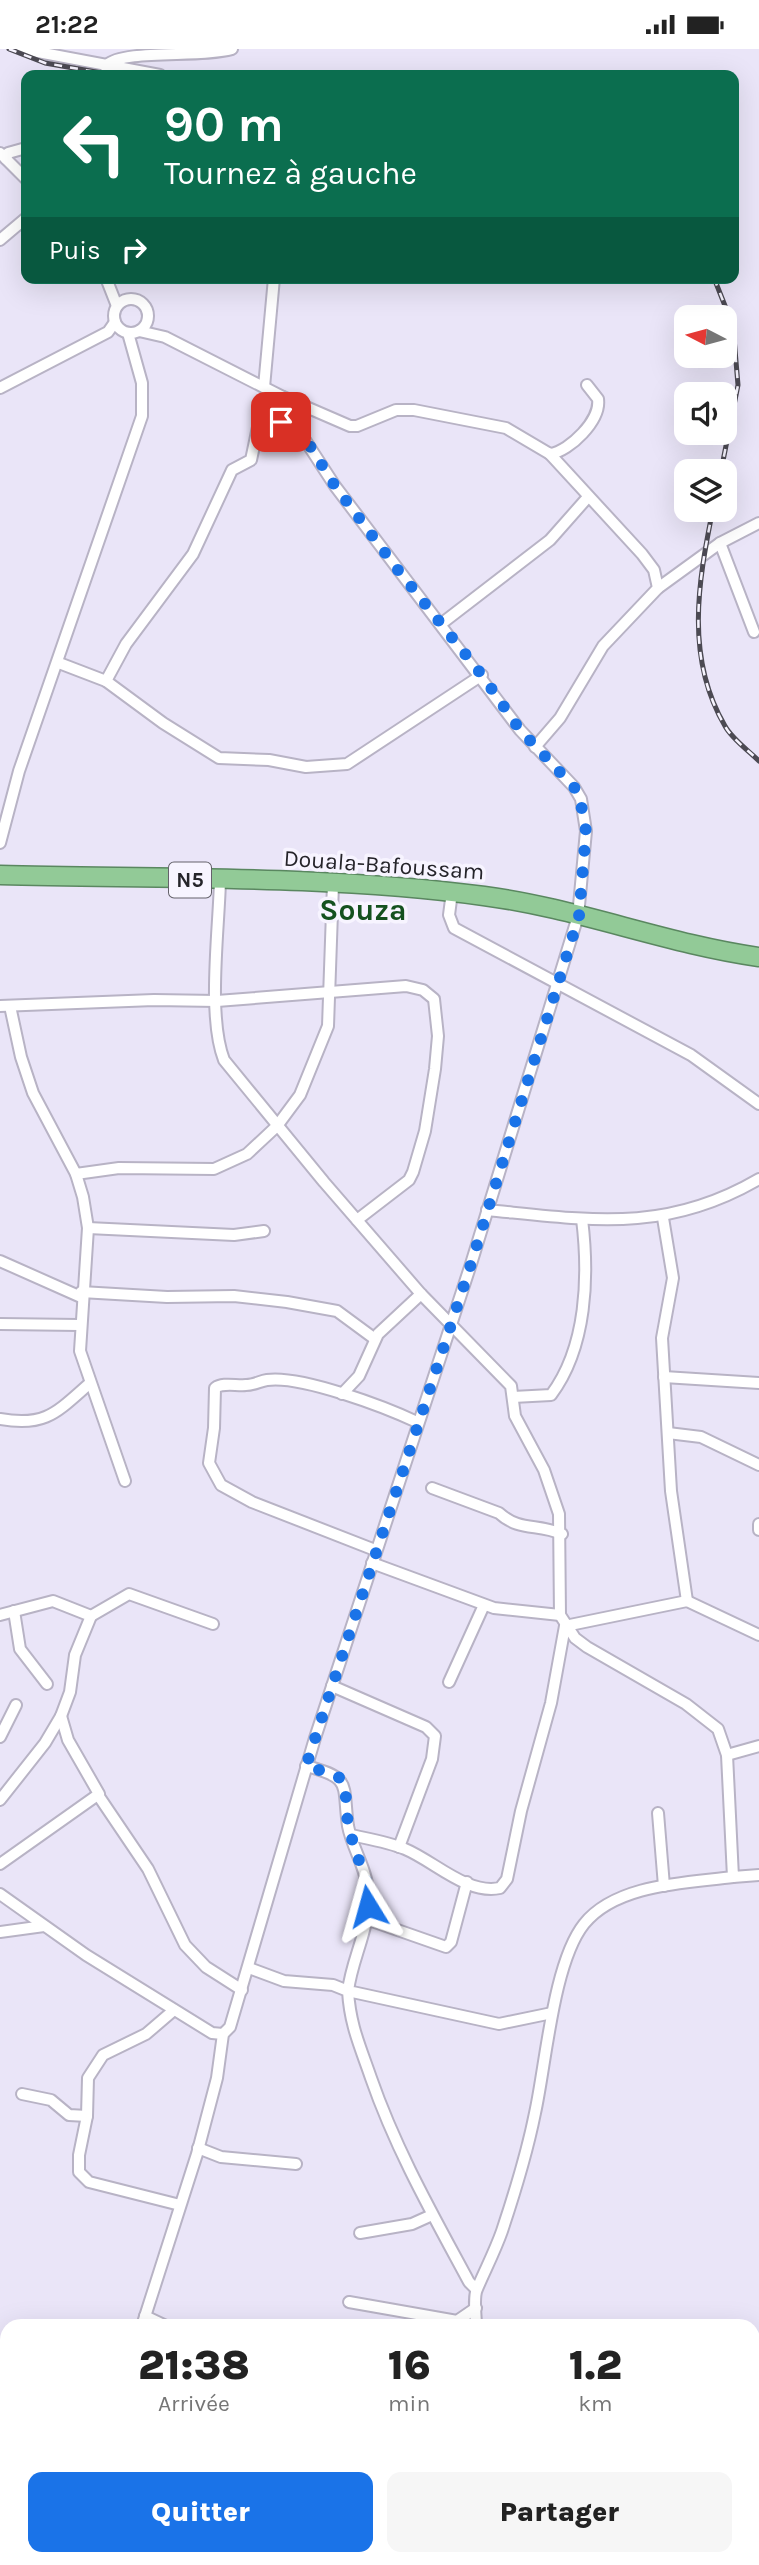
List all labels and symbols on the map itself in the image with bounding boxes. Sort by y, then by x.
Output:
north arrow [674,305,737,367]
pin [251,392,311,452]
street label: Douala-Bafoussam [283,845,485,885]
road number: N5 [169,863,211,897]
district label: Souza [319,892,407,928]
position arrow [331,1869,405,1943]

